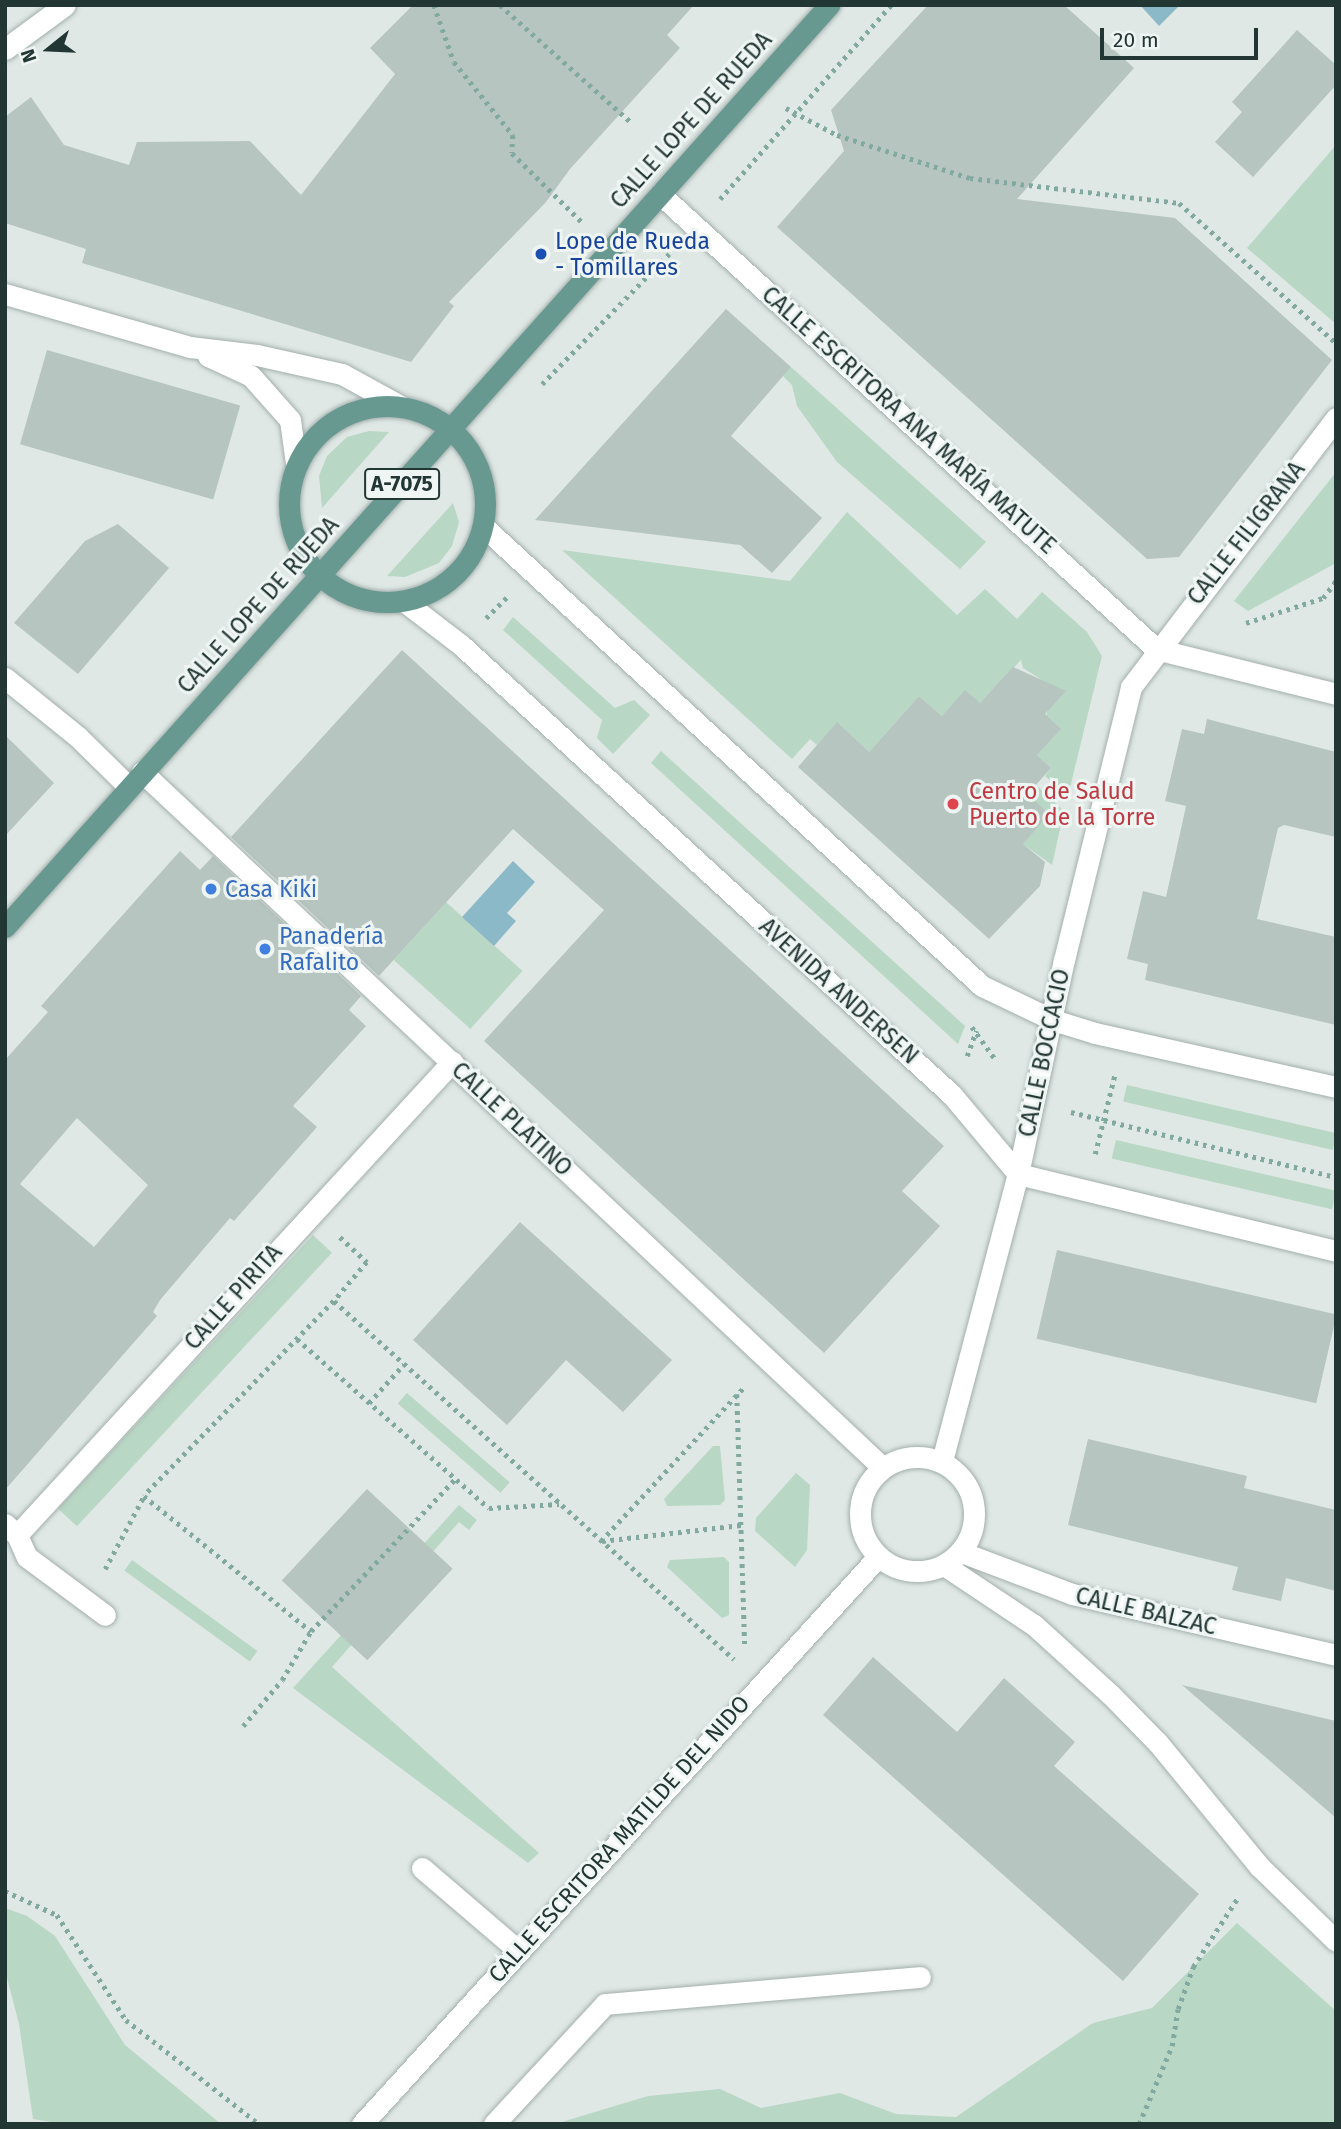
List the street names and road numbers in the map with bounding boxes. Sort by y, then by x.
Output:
street label: CALLE LOPE DE RUEDA [605,26,777,214]
street label: CALLE ESCRITORA ANA MARÍA MATUTE [756,281,1062,559]
street label: CALLE FILIGRANA [1182,456,1310,610]
road number: A-7075 [364,466,440,502]
street label: CALLE LOPE DE RUEDA [172,511,344,699]
street label: AVENIDA ANDERSEN [754,912,924,1070]
street label: CALLE BOCCACIO [1013,966,1075,1140]
street label: CALLE PLATINO [446,1056,578,1182]
street label: CALLE PIRITA [179,1239,287,1355]
street label: CALLE BALZAC [1073,1581,1219,1641]
street label: CALLE ESCRITORA MATILDE DEL NIDO [483,1690,755,1988]

